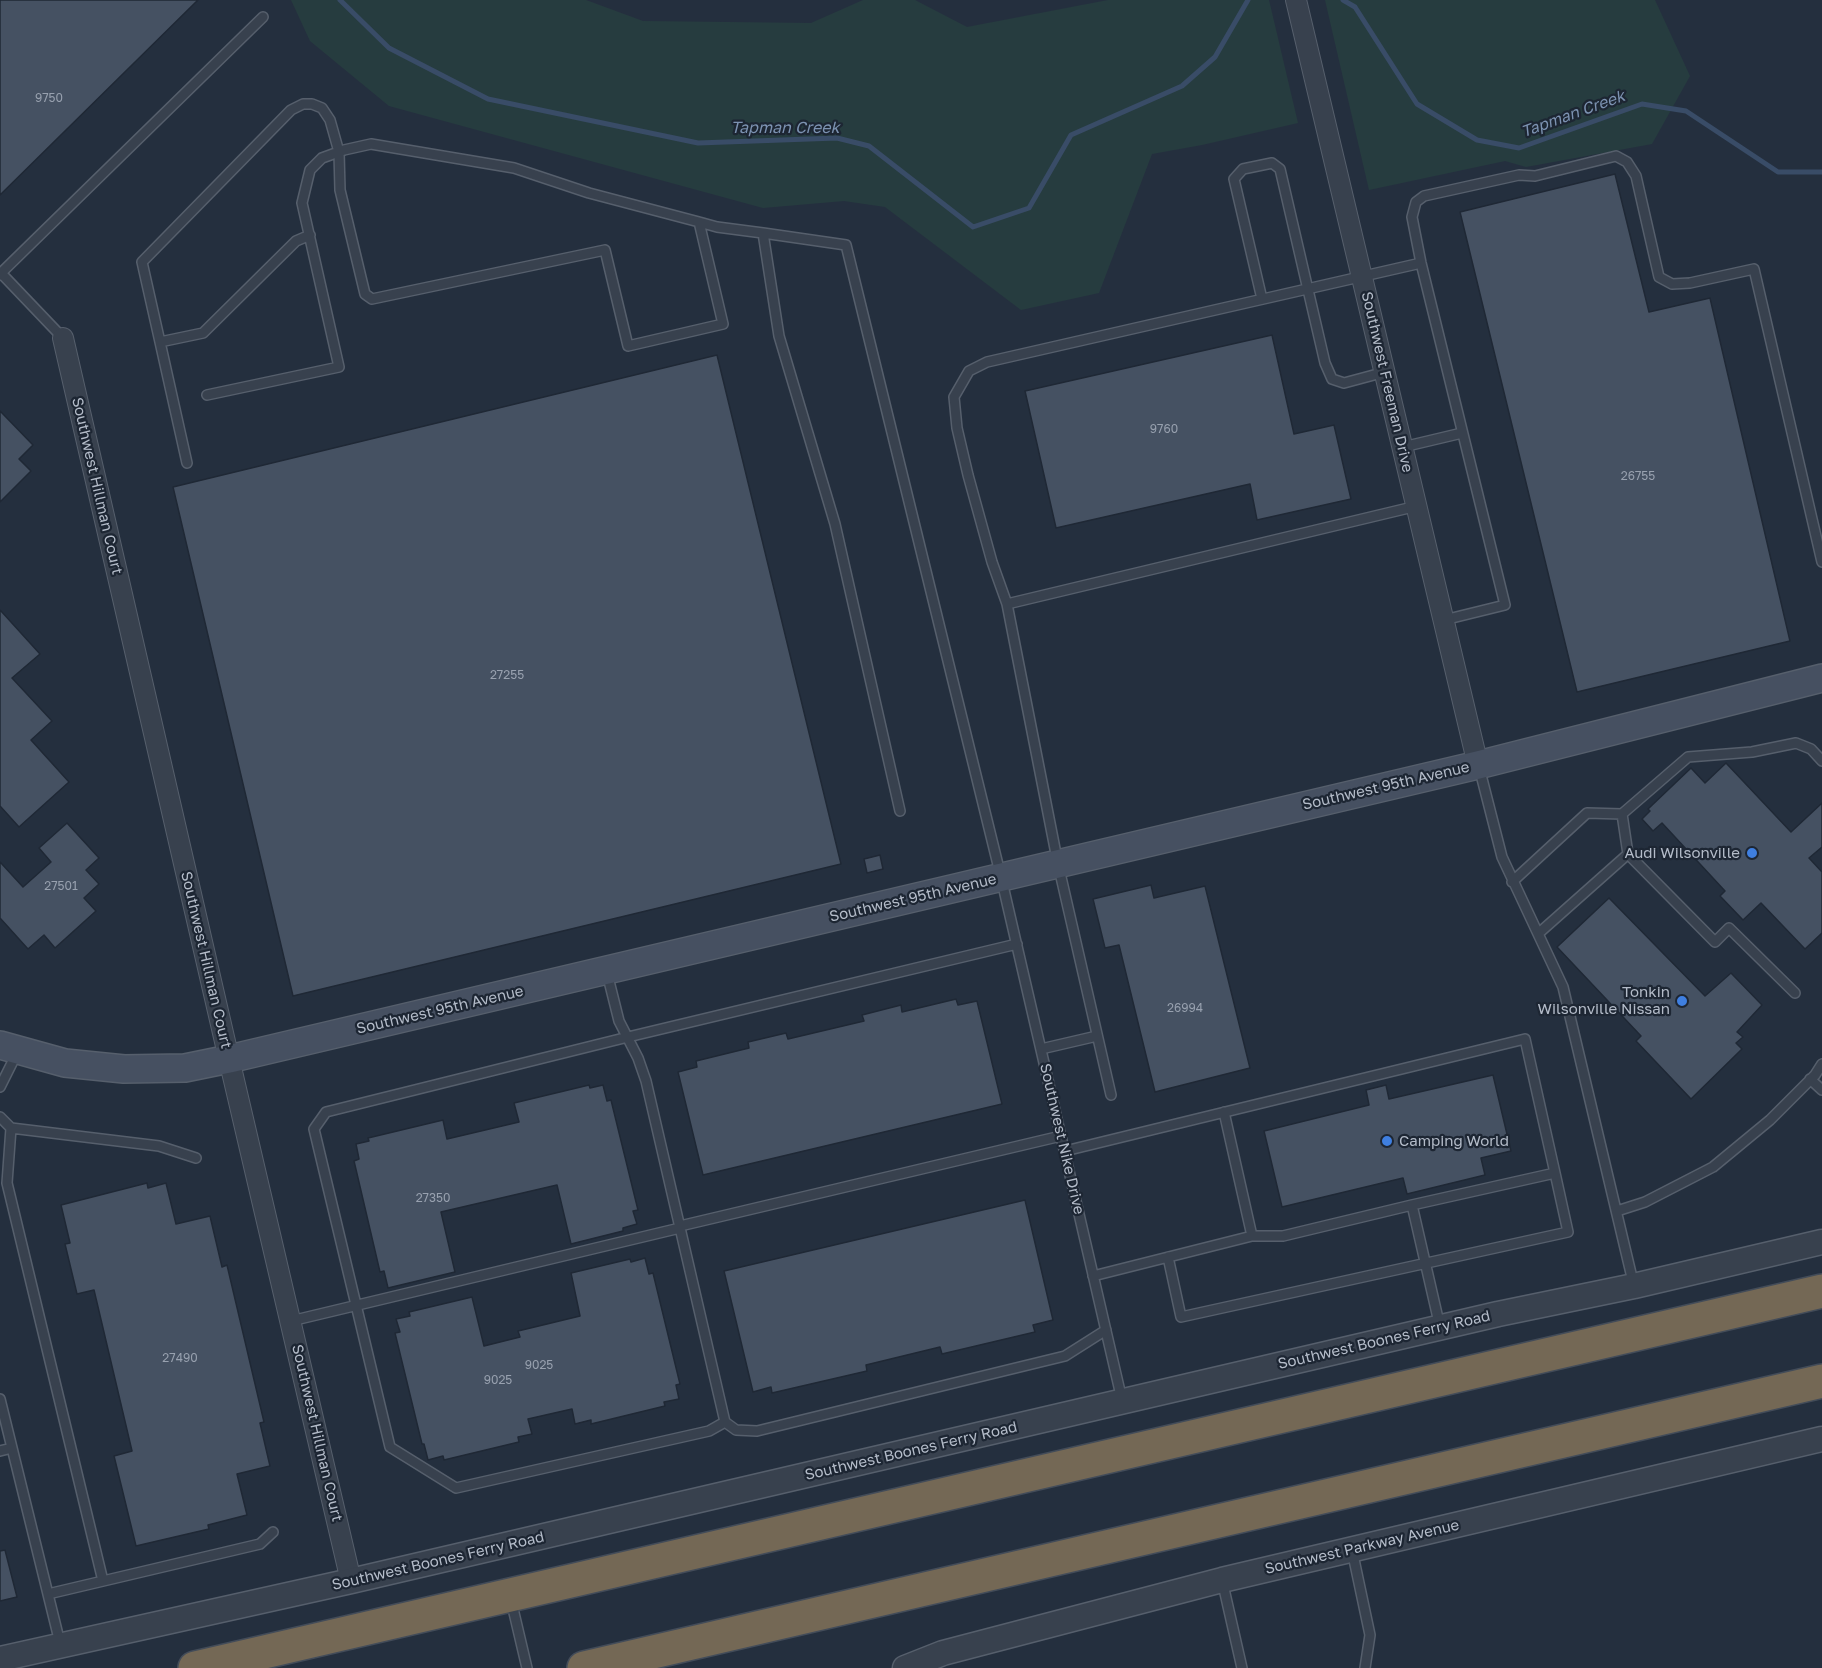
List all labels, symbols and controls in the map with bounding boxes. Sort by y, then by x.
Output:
water label: Tapman Creek [1519,86,1627,142]
house number: 9750 [35,91,63,105]
water label: Tapman Creek [731,118,839,138]
street label: Southwest Freeman Drive [1357,290,1417,474]
street label: Southwest Hillman Court [68,396,126,576]
house number: 9760 [1150,422,1178,436]
house number: 26755 [1621,469,1655,483]
house number: 27255 [490,668,524,682]
street label: Southwest 95th Avenue [1301,758,1471,814]
place label: Audi Wilsonville [1625,844,1740,862]
marker: Audi Wilsonville [1745,846,1759,860]
street label: Southwest Hillman Court [177,870,235,1050]
street label: Southwest 95th Avenue [828,870,998,926]
house number: 27501 [44,879,78,893]
street label: Southwest 95th Avenue [355,982,525,1038]
place label: Tonkin Wilsonville Nissan [1538,983,1670,1018]
marker: Tonkin Wilsonville Nissan [1675,994,1689,1008]
house number: 26994 [1167,1001,1203,1015]
street label: Southwest Nike Drive [1036,1062,1088,1216]
place label: Camping World [1399,1132,1509,1150]
marker: Camping World [1380,1134,1394,1148]
house number: 27350 [416,1191,450,1205]
street label: Southwest Boones Ferry Road [1276,1307,1492,1373]
street label: Southwest Hillman Court [288,1343,346,1523]
house number: 27490 [162,1351,198,1365]
house number: 9025 [525,1358,553,1372]
house number: 9025 [484,1373,512,1387]
street label: Southwest Boones Ferry Road [803,1418,1019,1484]
street label: Southwest Parkway Avenue [1263,1516,1461,1578]
street label: Southwest Boones Ferry Road [330,1528,546,1594]

